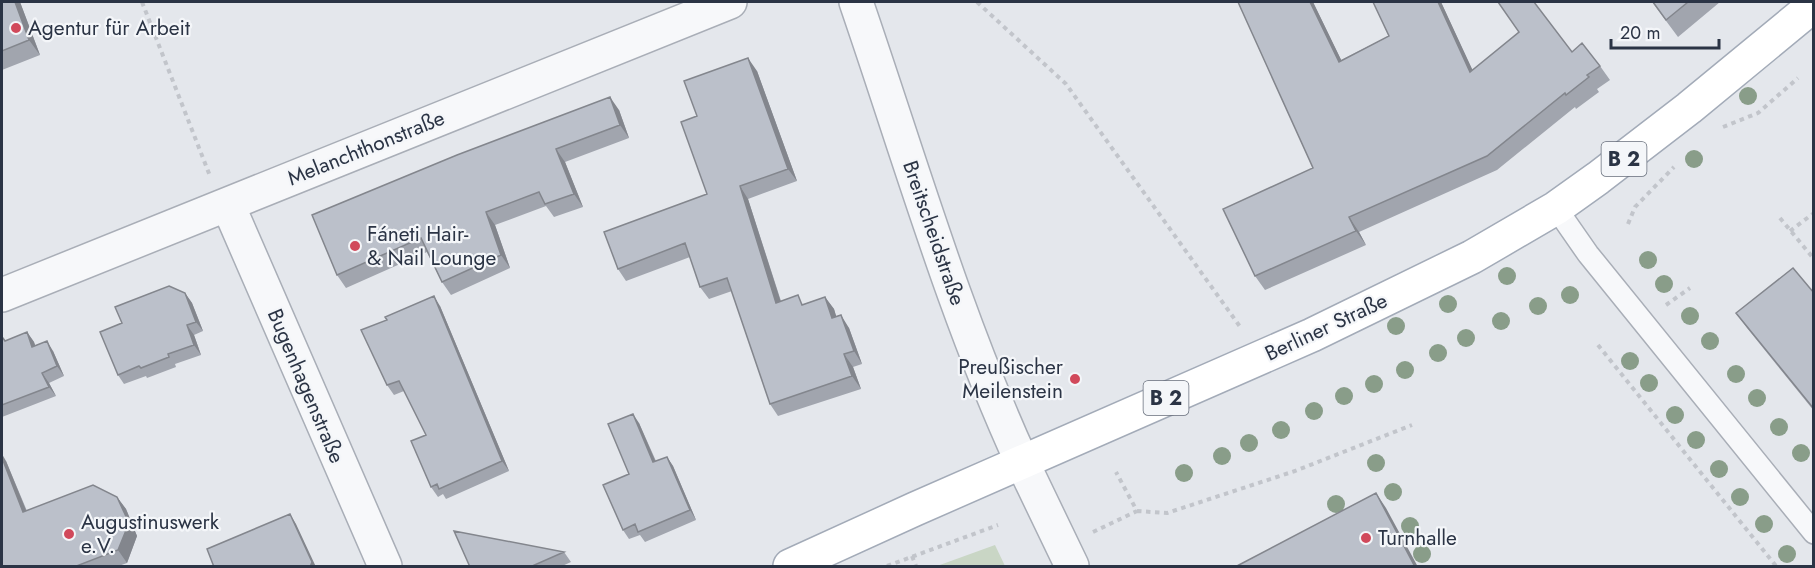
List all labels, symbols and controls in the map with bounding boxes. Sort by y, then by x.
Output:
scale bar [1611,12,1719,50]
place label: Agentur für Arbeit [28,13,190,43]
text: 20 m [1620,20,1660,46]
marker: Agentur für Arbeit [9,21,23,35]
street label: Melanchthonstraße [283,103,449,193]
road number: B 2 [1602,142,1646,176]
street label: Breitscheidstraße [895,157,973,310]
place label: Fáneti Hair- & Nail Lounge [367,219,496,273]
marker: Fáneti Hair- & Nail Lounge [348,239,362,253]
street label: Berliner Straße [1260,285,1392,368]
street label: Bugenhagenstraße [260,304,352,468]
place label: Preußischer Meilenstein [958,352,1064,406]
marker: Preußischer Meilenstein [1068,372,1082,386]
road number: B 2 [1144,381,1188,415]
place label: Augustinuswerk e.V. [81,507,220,561]
place label: Turnhalle [1378,523,1457,553]
marker: Augustinuswerk e.V. [62,527,76,541]
marker: Turnhalle [1359,531,1373,545]

